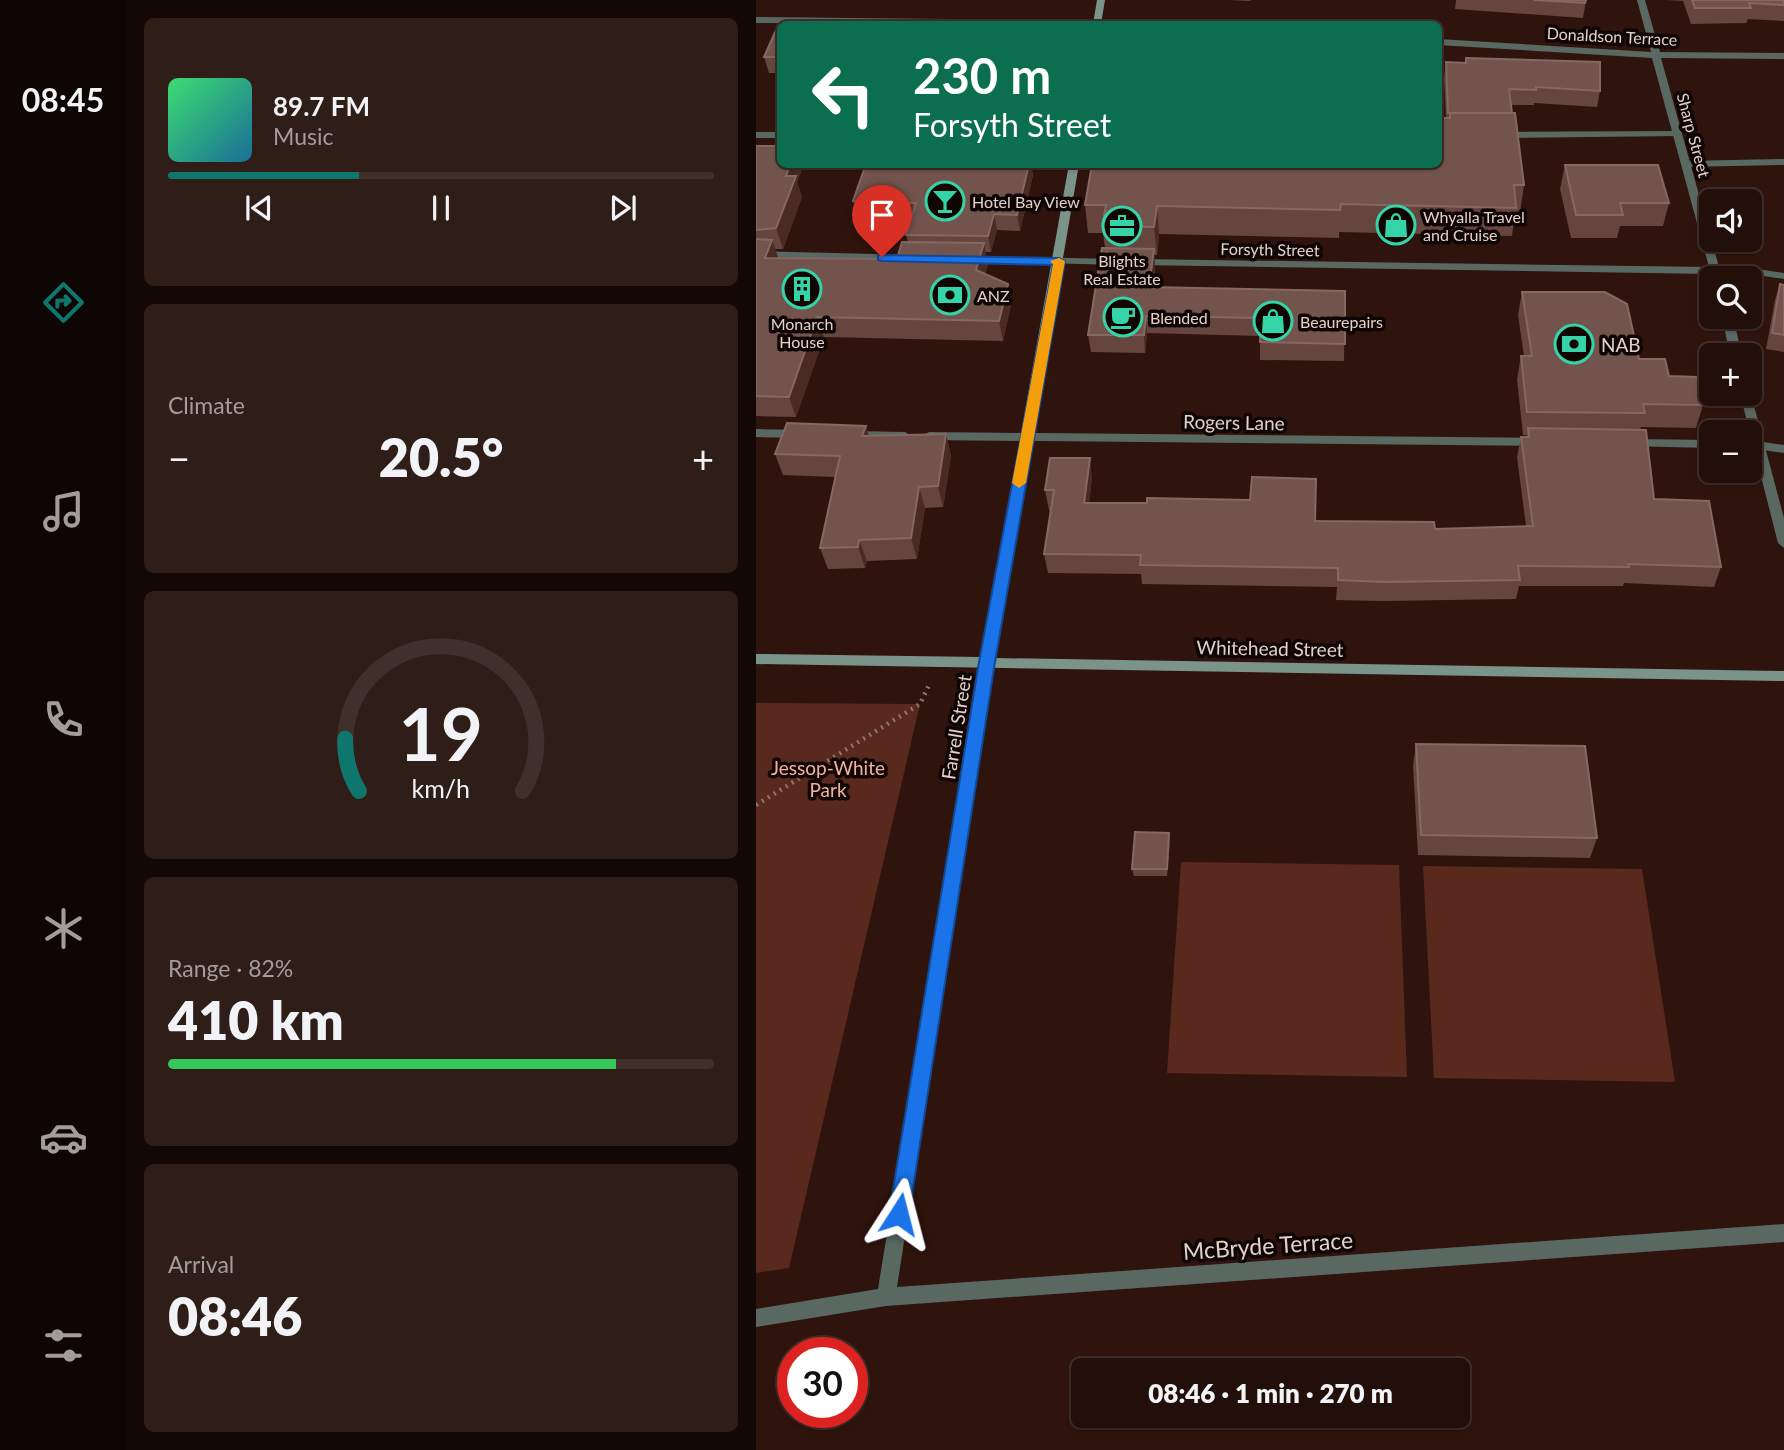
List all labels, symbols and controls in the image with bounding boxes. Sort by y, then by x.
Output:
street label: Donaldson Terrace [1546,23,1678,49]
text: 230 m [913,46,1051,104]
icon: left [798,49,889,140]
text: 08:45 [22,80,104,119]
text: 89.7 FM [273,90,370,122]
street label: Sharp Street [1674,91,1714,179]
text: Forsyth Street [913,105,1111,144]
text: Music [273,122,333,150]
bar icon: Hotel Bay View [924,180,966,222]
pin [852,185,912,257]
icon: previous [240,189,278,227]
icon: pause [422,189,460,227]
icon: next [604,189,642,227]
map controls [1699,189,1762,483]
button: sound [1699,189,1762,252]
place label: Hotel Bay View [972,192,1080,211]
icon: arrive [863,196,901,234]
shop icon: Whyalla Travel and Cruise [1375,204,1417,246]
office icon: Blights Real Estate [1101,205,1143,247]
place label: Whyalla Travel and Cruise [1423,207,1525,244]
street label: Forsyth Street [1220,239,1320,259]
place label: Blights Real Estate [1083,251,1161,288]
button: search [1699,266,1762,329]
building icon: Monarch House [781,268,823,310]
bank icon: ANZ [929,274,971,316]
icon: directions [39,278,88,327]
place label: ANZ [977,286,1010,305]
cafe icon: Blended [1102,296,1144,338]
shop icon: Beaurepairs [1252,300,1294,342]
place label: Blended [1150,308,1208,327]
place label: Beaurepairs [1300,312,1383,331]
place label: Monarch House [771,314,833,351]
bank icon: NAB [1553,323,1595,365]
place label: NAB [1601,333,1641,356]
button: + [1699,343,1762,406]
text: Climate [168,391,245,419]
street label: Rogers Lane [1183,410,1285,434]
button: − [1699,420,1762,483]
text: 20.5° [379,426,503,488]
text: − [168,435,190,481]
text: + [692,435,714,481]
icon: music [39,487,88,536]
street label: Whitehead Street [1196,635,1344,661]
street label: Farrell Street [936,673,976,781]
text: 19 [399,689,483,777]
icon: phone [39,695,88,744]
park label: Jessop-White Park [771,756,885,801]
text: km/h [412,773,470,803]
icon: climate [39,904,88,953]
text: Range · 82% [168,954,293,982]
text: 410 km [168,989,344,1051]
icon: car [39,1113,88,1162]
position arrow [862,1177,936,1251]
street label: McBryde Terrace [1182,1225,1354,1265]
text: Arrival [168,1250,234,1278]
text: 08:46 [168,1285,302,1347]
icon: filters [39,1321,88,1370]
speed limit sign: 30 [777,1337,868,1428]
text: 08:46 · 1 min · 270 m [1148,1377,1393,1409]

